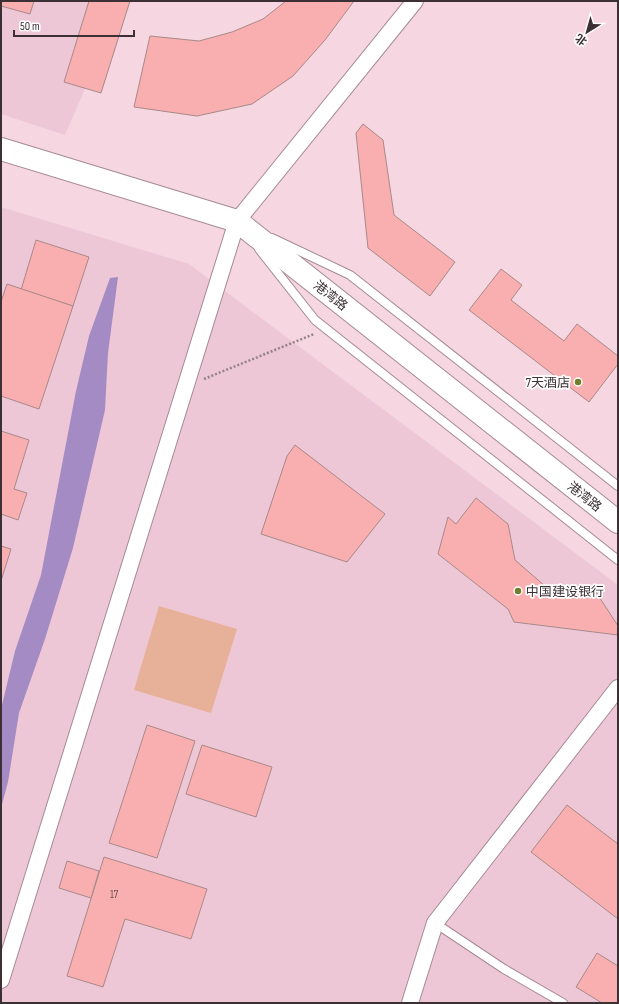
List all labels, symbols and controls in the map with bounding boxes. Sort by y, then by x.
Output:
scale bar [14,12,134,38]
north arrow [567,12,607,52]
text: 50 m [20,19,40,34]
text: 北 [573,31,590,48]
street label: 港湾路 [310,277,351,314]
place label: 7天酒店 [526,375,570,391]
marker: 7天酒店 [573,377,583,387]
street label: 港湾路 [564,478,605,515]
place label: 中国建设银行 [526,584,604,600]
marker: 中国建设银行 [513,586,523,596]
house number: 17 [110,888,119,901]

